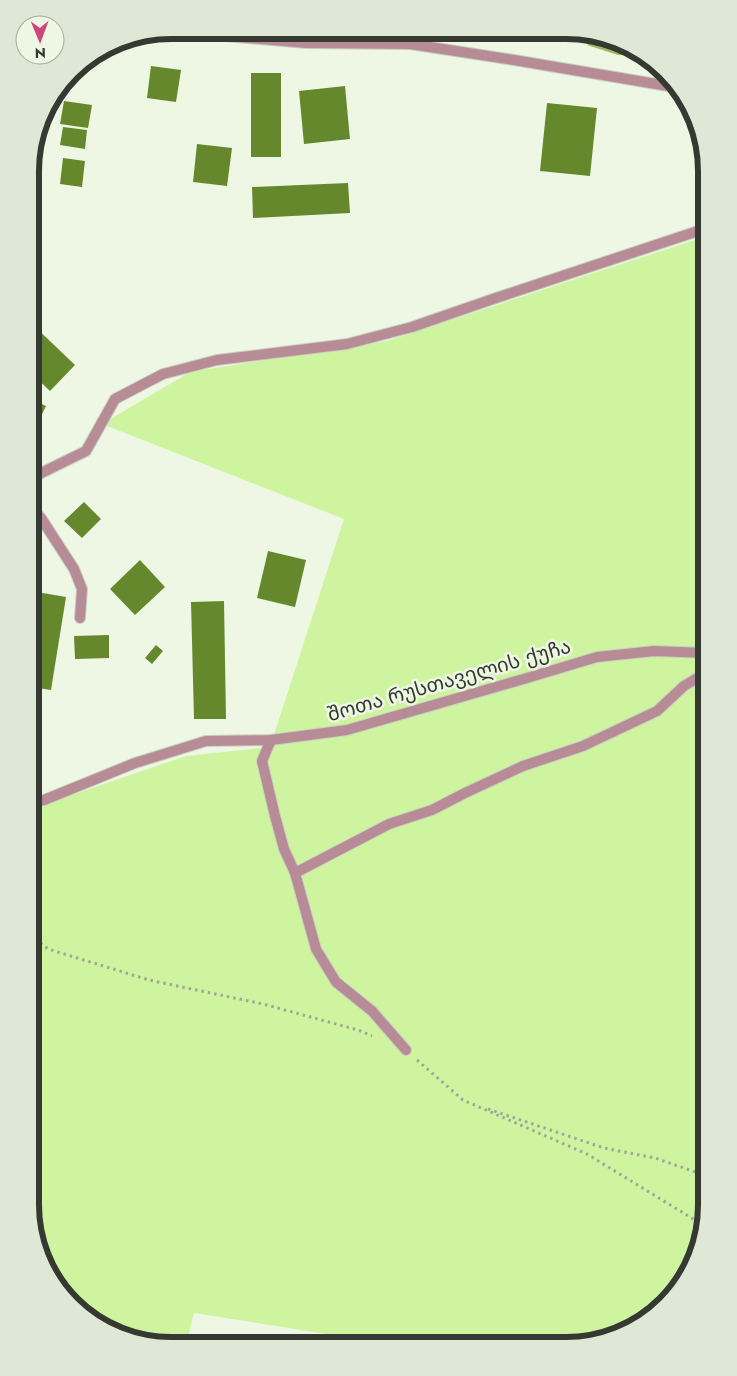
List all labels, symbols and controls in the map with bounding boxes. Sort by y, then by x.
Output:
north arrow [15,15,65,65]
text: N [34,43,46,63]
street label: შოთა რუსთაველის ქუჩა [324,632,574,729]

